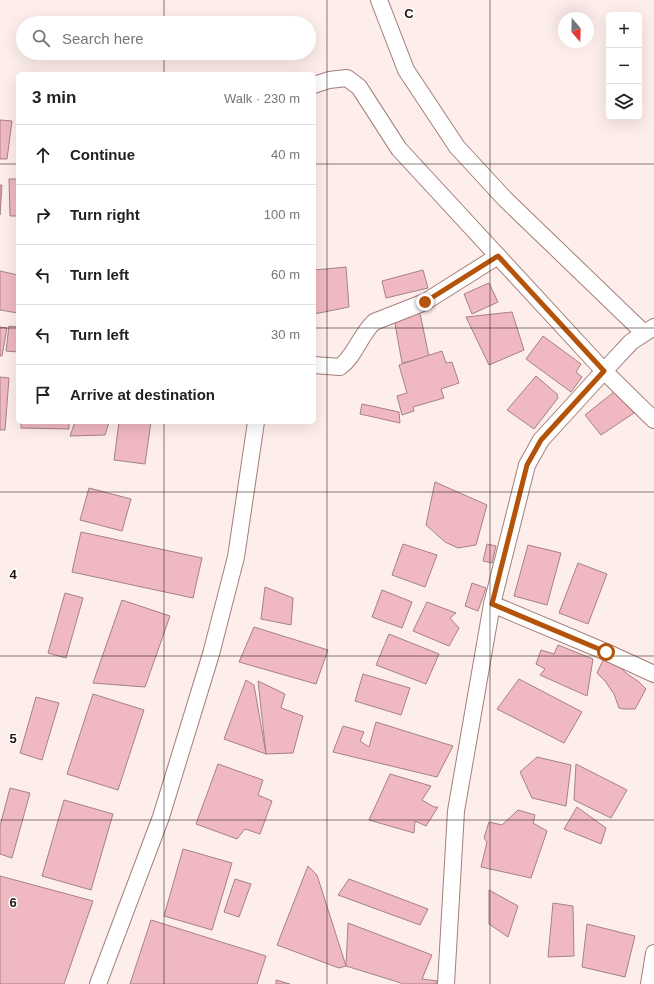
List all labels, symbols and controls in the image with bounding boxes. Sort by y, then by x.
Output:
text: C [404,6,414,21]
north arrow [558,12,594,48]
map controls [606,12,642,120]
button: + [606,12,642,48]
search box [16,16,316,60]
icon: search [30,27,52,49]
text: Search here [62,30,144,47]
button: − [606,48,642,84]
button: layers [606,84,642,120]
text: 3 min [32,88,76,107]
text: Walk · 230 m [224,91,300,106]
icon: ahead [32,144,54,166]
text: Continue [70,146,135,163]
text: 40 m [271,147,300,162]
icon: right [32,204,54,226]
text: Turn right [70,206,140,223]
text: 100 m [264,207,300,222]
icon: left [32,264,54,286]
text: Turn left [70,266,129,283]
text: 60 m [271,267,300,282]
route end [416,293,434,311]
icon: left [32,324,54,346]
text: Turn left [70,326,129,343]
text: 30 m [271,327,300,342]
icon: arrive [32,384,54,406]
text: Arrive at destination [70,386,215,403]
text: 4 [9,567,17,582]
route start [597,643,615,661]
text: 5 [9,731,17,746]
text: 6 [9,895,17,910]

